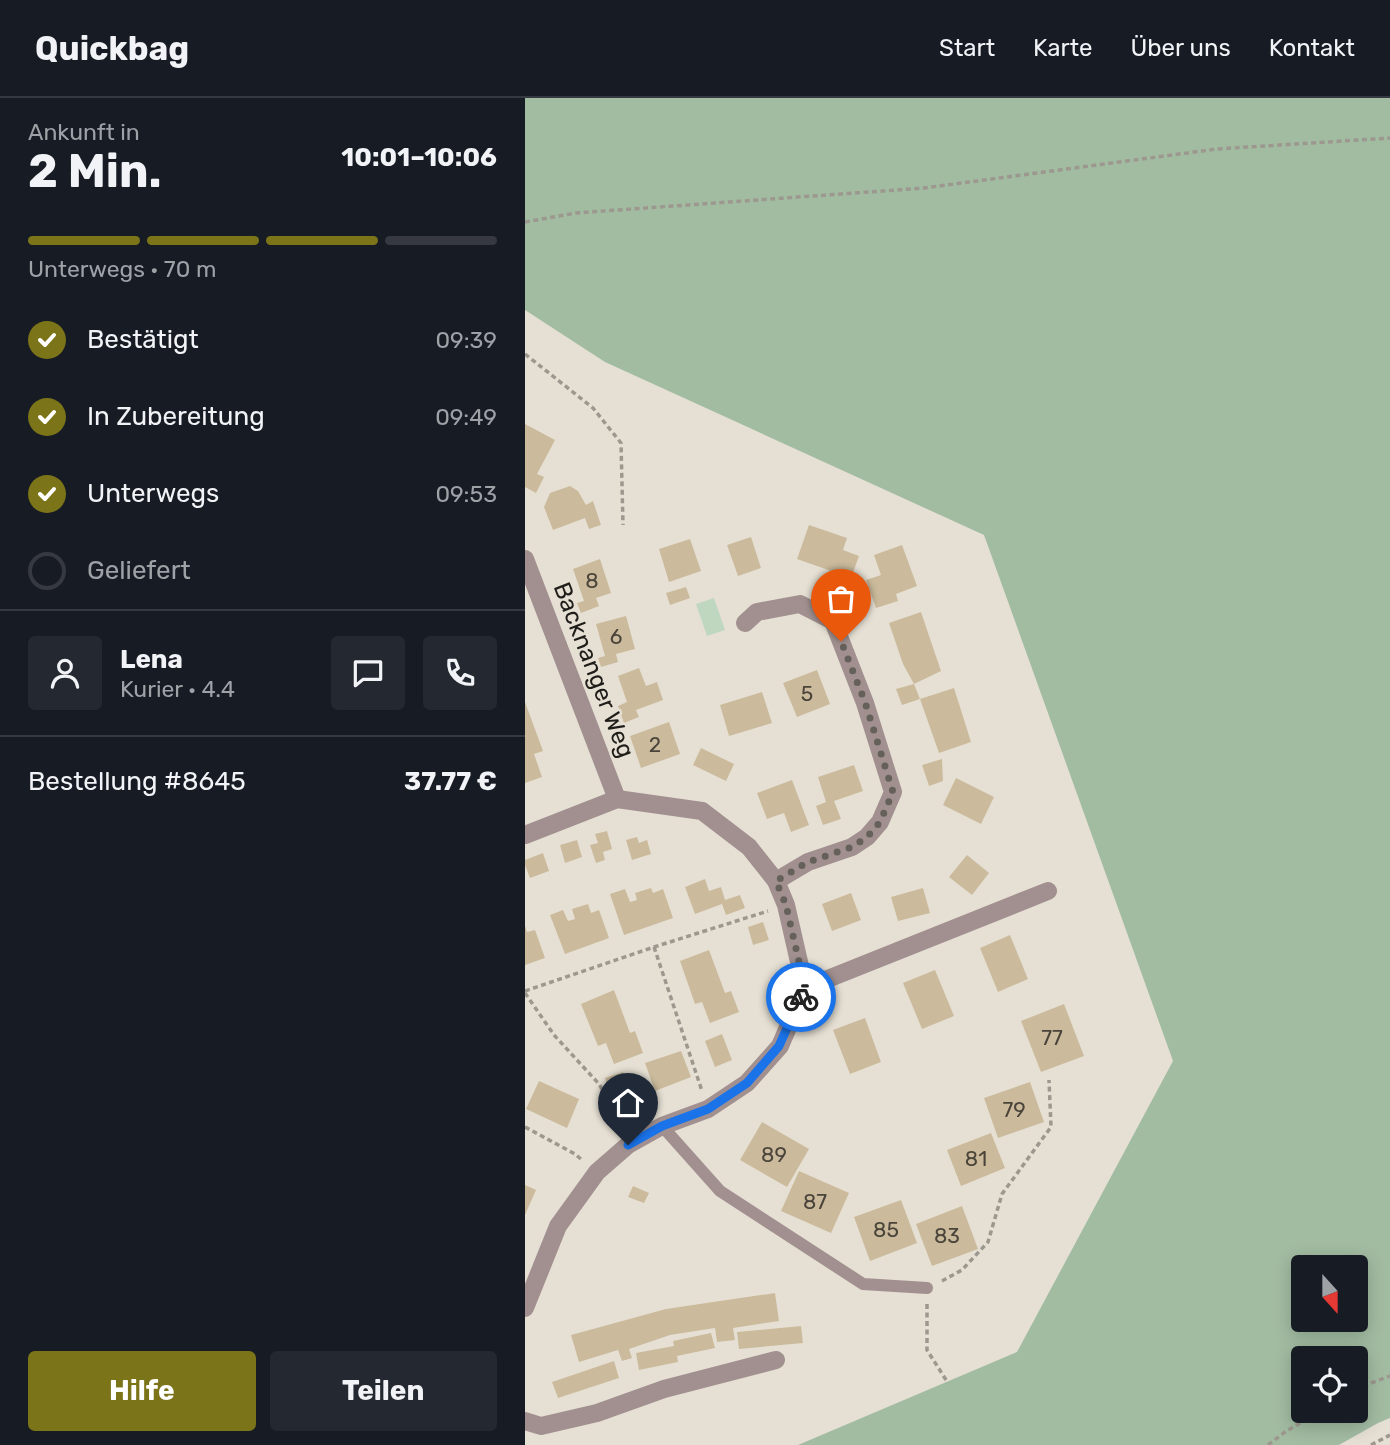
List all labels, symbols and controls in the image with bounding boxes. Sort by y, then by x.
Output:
text: Quickbag [35,29,189,68]
text: Start [939,34,995,62]
text: Karte [1033,34,1093,62]
text: Über uns [1131,34,1231,62]
text: Kontakt [1269,34,1355,62]
text: Ankunft in [28,118,140,146]
text: 10:01–10:06 [341,142,497,173]
text: 2 Min. [28,144,162,199]
text: Unterwegs · 70 m [28,255,216,283]
icon: check [28,321,66,359]
text: Bestätigt [87,324,199,355]
text: 09:39 [435,326,497,354]
icon: check [28,398,66,436]
text: In Zubereitung [87,401,265,432]
text: 09:49 [435,403,497,431]
icon: check [28,475,66,513]
text: Unterwegs [87,478,219,509]
text: 09:53 [435,480,497,508]
text: Geliefert [87,555,191,586]
house number: 8 [585,568,599,593]
pin [811,569,871,641]
street label: Backnanger Weg [548,578,640,762]
icon: bag [822,580,860,618]
house number: 6 [610,624,622,649]
button: person [28,636,102,710]
button: chat [331,636,405,710]
button: phone [423,636,497,710]
text: Lena [120,644,183,675]
text: Kurier · 4.4 [120,675,235,703]
house number: 5 [801,681,813,706]
house number: 2 [649,732,661,757]
text: Bestellung #8645 [28,766,246,797]
text: 37.77 € [404,766,497,797]
courier [766,962,836,1032]
icon: bike [782,978,820,1016]
house number: 77 [1041,1025,1063,1050]
pin [598,1073,658,1145]
icon: home [609,1084,647,1122]
house number: 79 [1002,1097,1026,1122]
house number: 89 [761,1142,787,1167]
house number: 81 [965,1146,987,1171]
house number: 87 [803,1189,827,1214]
house number: 85 [873,1217,899,1242]
house number: 83 [934,1223,960,1248]
north arrow [1291,1255,1369,1332]
map controls [1291,1255,1368,1423]
button: locate [1291,1346,1368,1423]
button: Hilfe [28,1351,256,1431]
button: Teilen [270,1351,497,1431]

